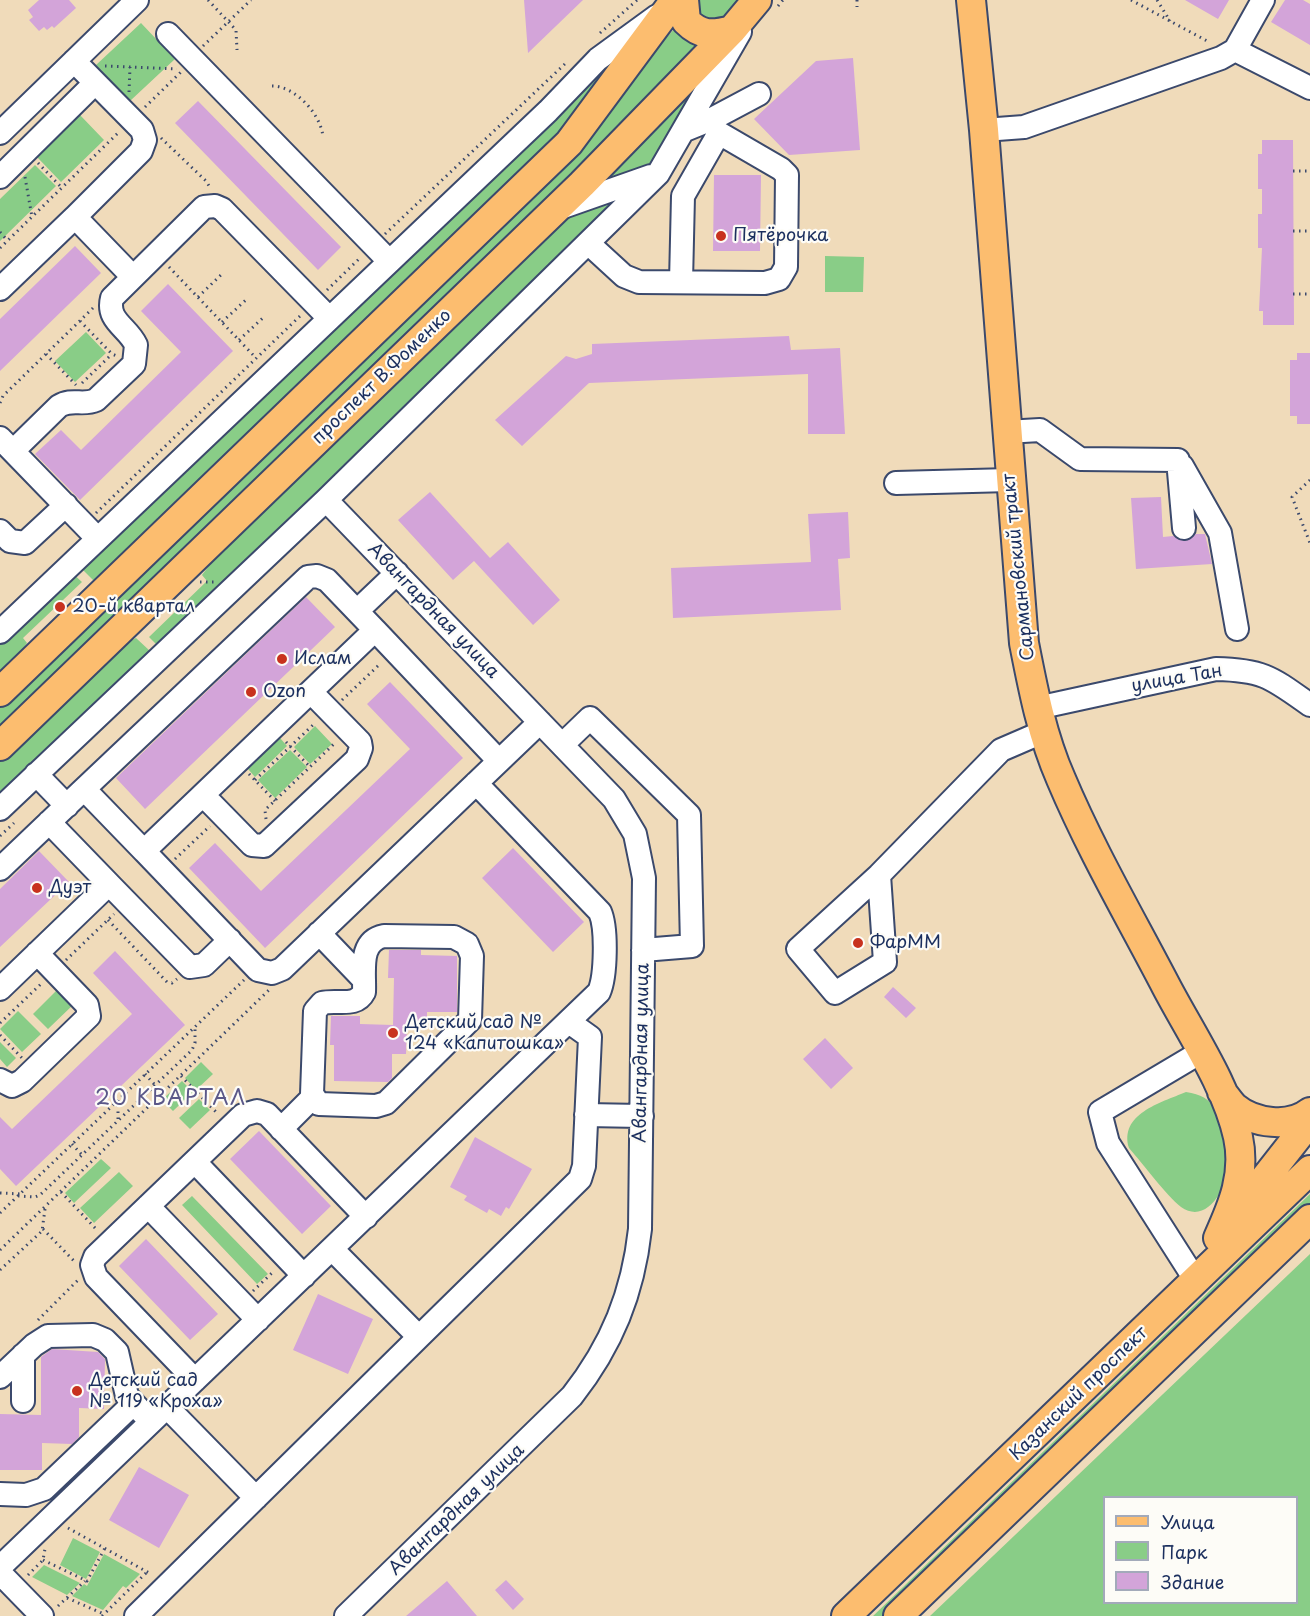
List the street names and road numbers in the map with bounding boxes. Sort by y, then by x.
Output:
street label: проспект В.Фоменко [308,305,456,449]
street label: Сармановский тракт [998,472,1040,662]
street label: Авангардная улица [363,539,503,683]
street label: улица Тан [1130,660,1224,698]
street label: Авангардная улица [630,963,654,1143]
street label: Казанский проспект [1006,1323,1152,1465]
street label: Авангардная улица [385,1440,529,1580]

